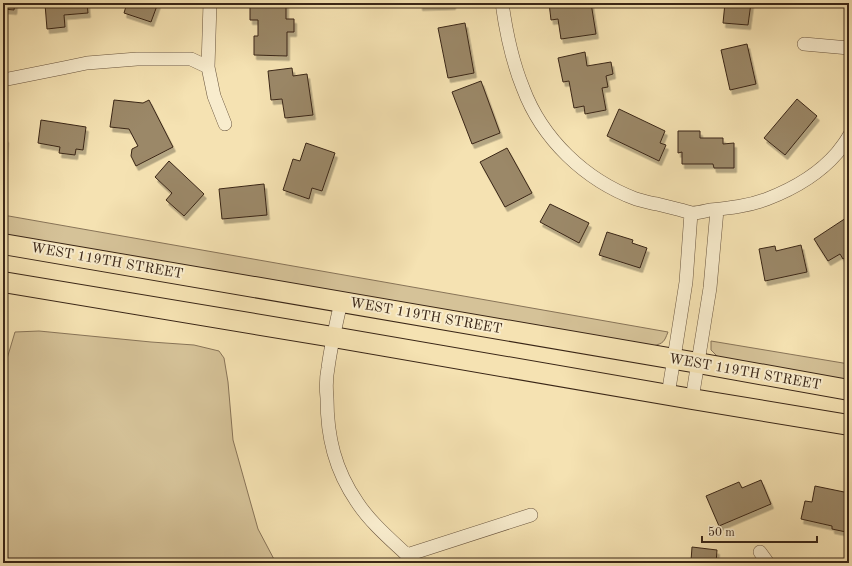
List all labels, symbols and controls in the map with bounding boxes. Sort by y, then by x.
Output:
street label: WEST 119TH STREET [30,241,184,281]
street label: WEST 119TH STREET [349,296,503,336]
street label: WEST 119TH STREET [668,352,822,392]
scale bar [702,518,817,544]
text: 50 m [708,526,735,539]

